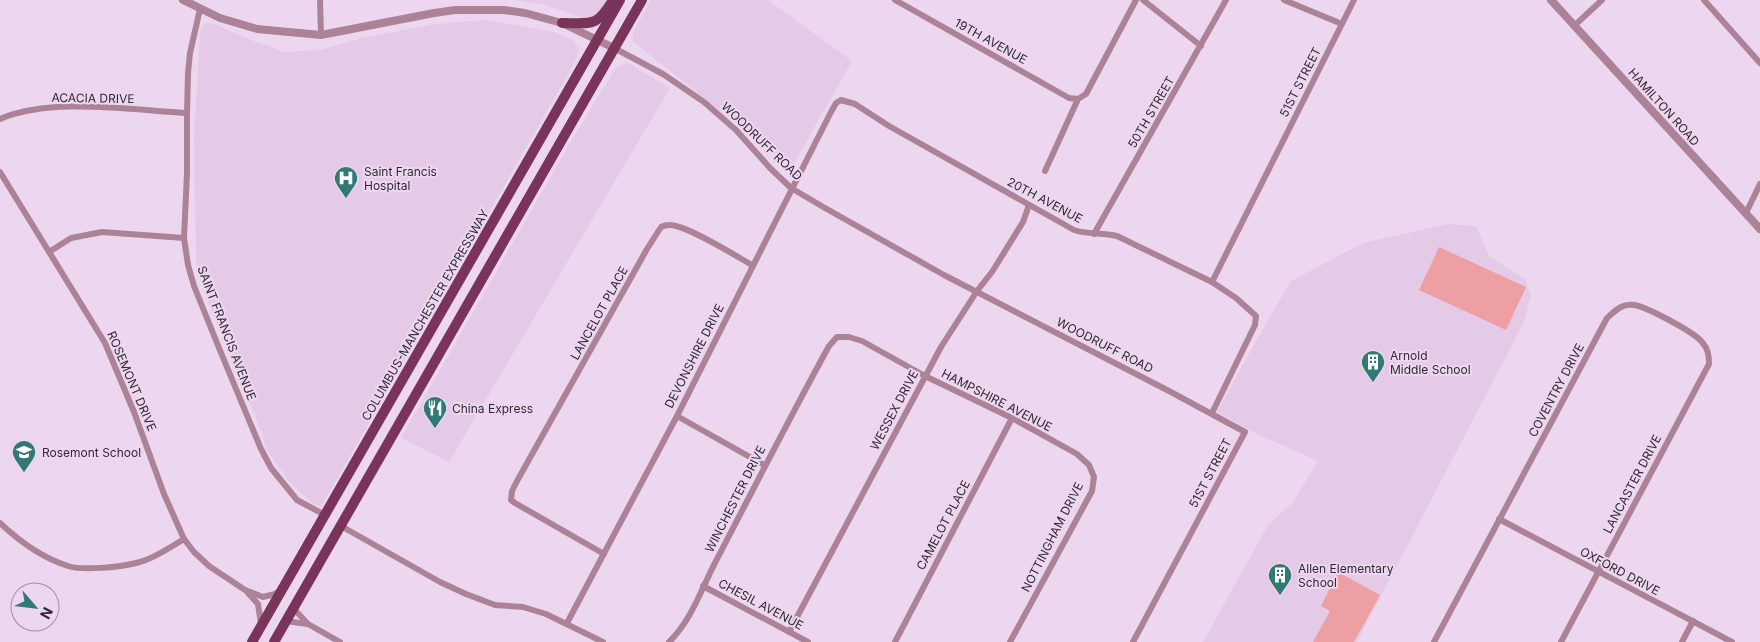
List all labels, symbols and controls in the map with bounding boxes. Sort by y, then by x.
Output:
street label: 19TH AVENUE [952,15,1030,67]
street label: 51ST STREET [1276,44,1324,119]
street label: HAMILTON ROAD [1625,65,1703,149]
street label: 50TH STREET [1124,73,1178,150]
street label: ACACIA DRIVE [51,90,135,106]
street label: WOODRUFF ROAD [718,99,806,183]
place label: Saint Francis Hospital [364,164,437,193]
hospital icon: Saint Francis Hospital [333,165,359,199]
street label: 20TH AVENUE [1005,174,1085,226]
street label: COLUMBUS-MANCHESTER EXPRESSWAY [358,207,492,423]
street label: SAINT FRANCIS AVENUE [194,264,260,402]
street label: LANCELOT PLACE [567,264,631,362]
street label: DEVONSHIRE DRIVE [661,301,727,411]
street label: WOODRUFF ROAD [1054,314,1156,376]
street label: ROSEMONT DRIVE [104,329,160,433]
street label: COVENTRY DRIVE [1525,341,1587,439]
place label: Arnold Middle School [1390,348,1471,377]
building icon: Arnold Middle School [1360,349,1386,383]
street label: HAMPSHIRE AVENUE [939,366,1055,434]
street label: WESSEX DRIVE [867,367,921,453]
restaurant icon: China Express [422,395,448,429]
place label: China Express [452,401,533,416]
street label: LANCASTER DRIVE [1600,432,1664,536]
street label: 51ST STREET [1185,436,1235,510]
school or university icon: Rosemont School [11,439,37,473]
street label: WINCHESTER DRIVE [702,443,768,555]
place label: Rosemont School [42,445,141,460]
street label: CAMELOT PLACE [913,478,973,572]
street label: NOTTINGHAM DRIVE [1018,480,1086,594]
street label: OXFORD DRIVE [1578,544,1662,598]
place label: Allen Elementary School [1298,561,1394,590]
building icon: Allen Elementary School [1267,562,1293,596]
street label: CHESIL AVENUE [716,575,806,633]
north arrow [10,582,60,632]
text: N [37,605,57,622]

